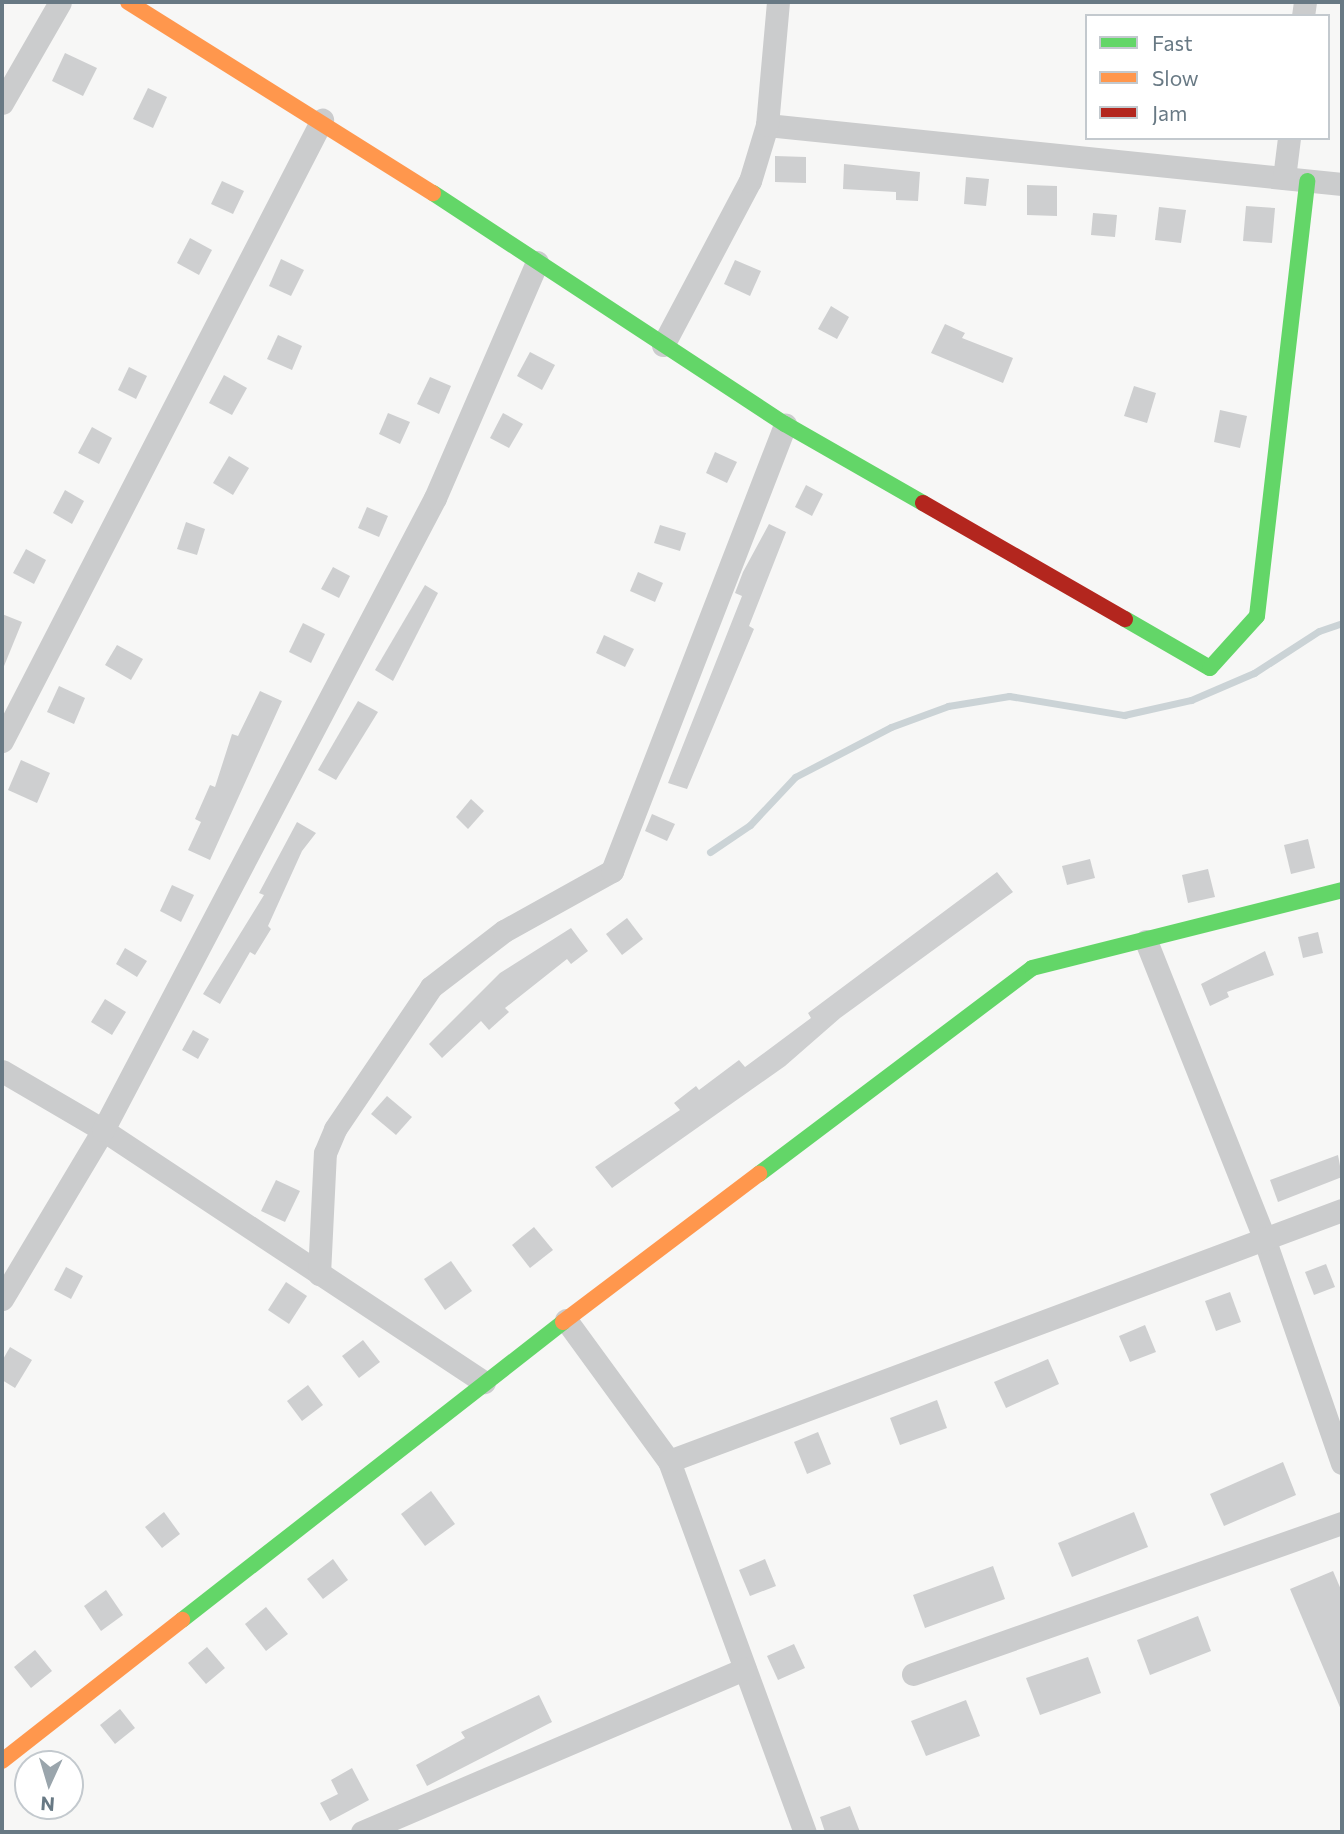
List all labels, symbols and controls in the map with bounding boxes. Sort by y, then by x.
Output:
legend [1085,14,1330,140]
text: Fast [1152,30,1193,55]
text: Slow [1152,65,1199,90]
text: Jam [1152,100,1187,125]
north arrow [14,1750,84,1820]
text: N [40,1792,56,1816]

